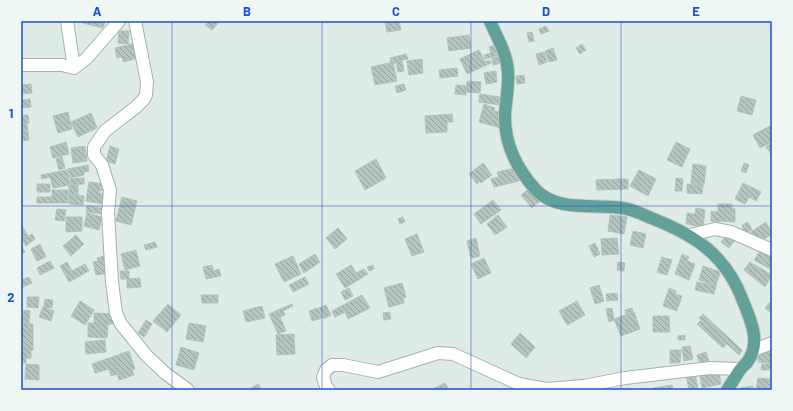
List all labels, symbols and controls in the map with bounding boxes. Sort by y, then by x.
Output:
text: A [93,3,102,19]
text: B [243,3,251,19]
text: C [392,3,400,19]
text: D [542,3,550,19]
text: E [692,3,700,19]
text: 1 [9,105,13,121]
text: 2 [7,289,15,305]

